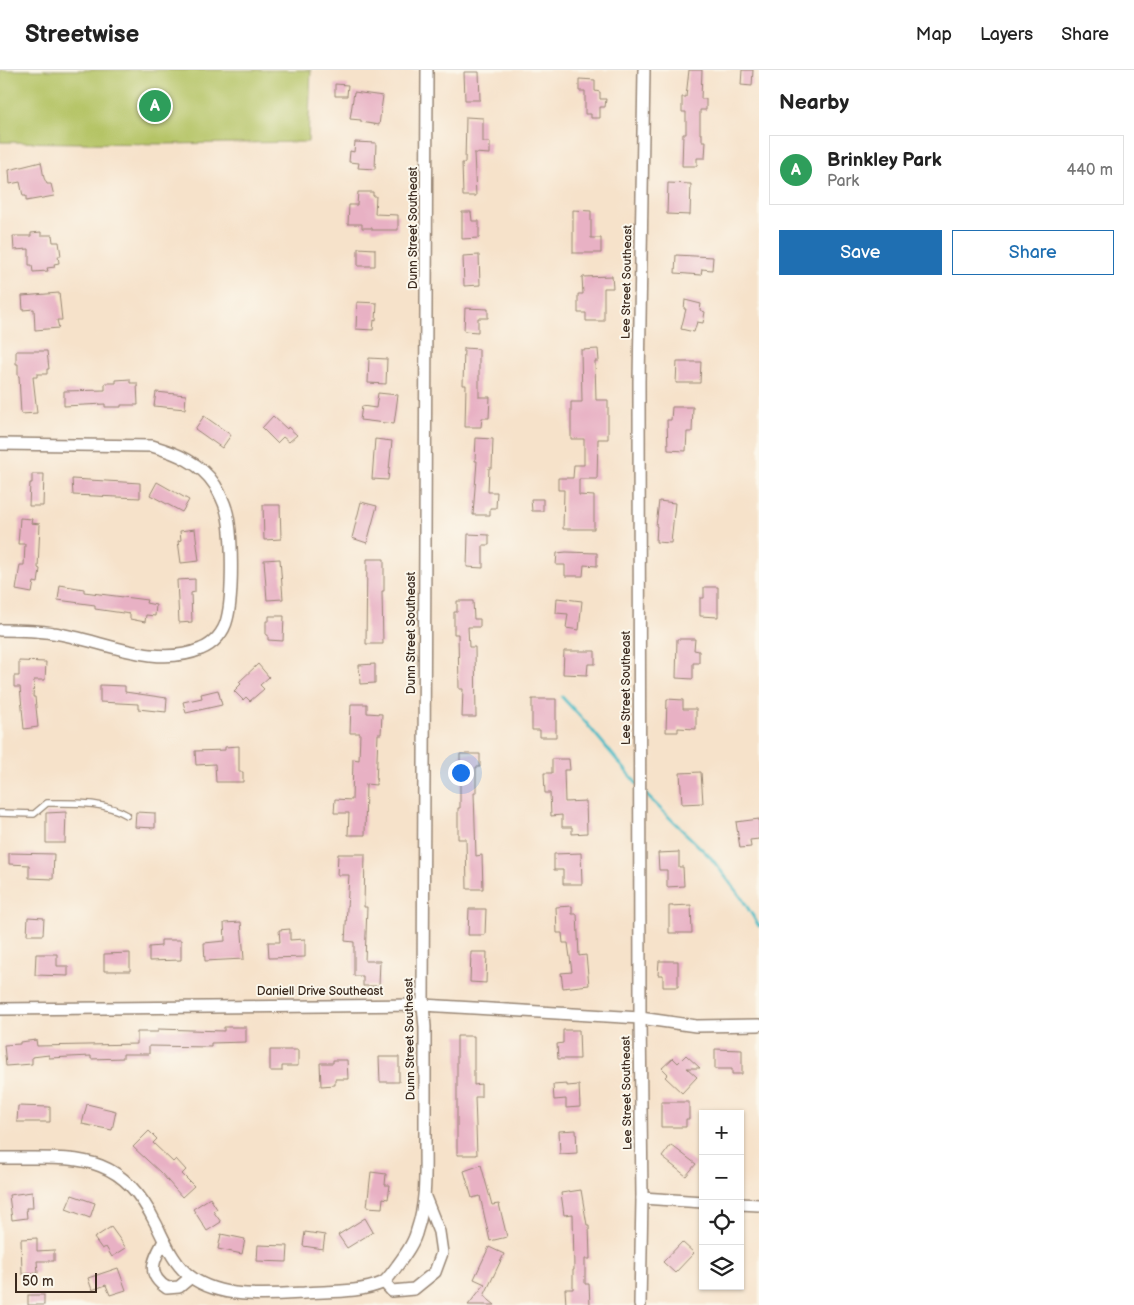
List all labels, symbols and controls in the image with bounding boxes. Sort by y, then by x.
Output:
text: Streetwise [25,20,139,49]
text: Map [916,24,952,45]
text: Layers [980,24,1033,45]
text: Share [1061,24,1109,45]
pin: A [139,87,171,125]
text: Nearby [779,90,849,115]
text: Brinkley Park [827,149,942,172]
text: A [791,161,801,180]
text: 440 m [1067,161,1113,180]
street label: Dunn Street Southeast [406,166,421,289]
text: Park [827,172,859,191]
street label: Lee Street Southeast [619,224,636,339]
button: Save [779,230,942,275]
button: Share [952,230,1114,275]
street label: Dunn Street Southeast [404,571,419,694]
street label: Lee Street Southeast [619,631,634,745]
your location [448,760,474,786]
street label: Dunn Street Southeast [401,977,419,1100]
street label: Daniell Drive Southeast [257,984,383,999]
street label: Lee Street Southeast [618,1035,635,1150]
map controls [699,1110,744,1290]
button: + [699,1110,744,1155]
button: − [699,1155,744,1200]
button: locate [699,1200,744,1245]
button: layers [699,1245,744,1290]
scale bar [15,1270,98,1293]
text: 50 m [22,1273,54,1290]

